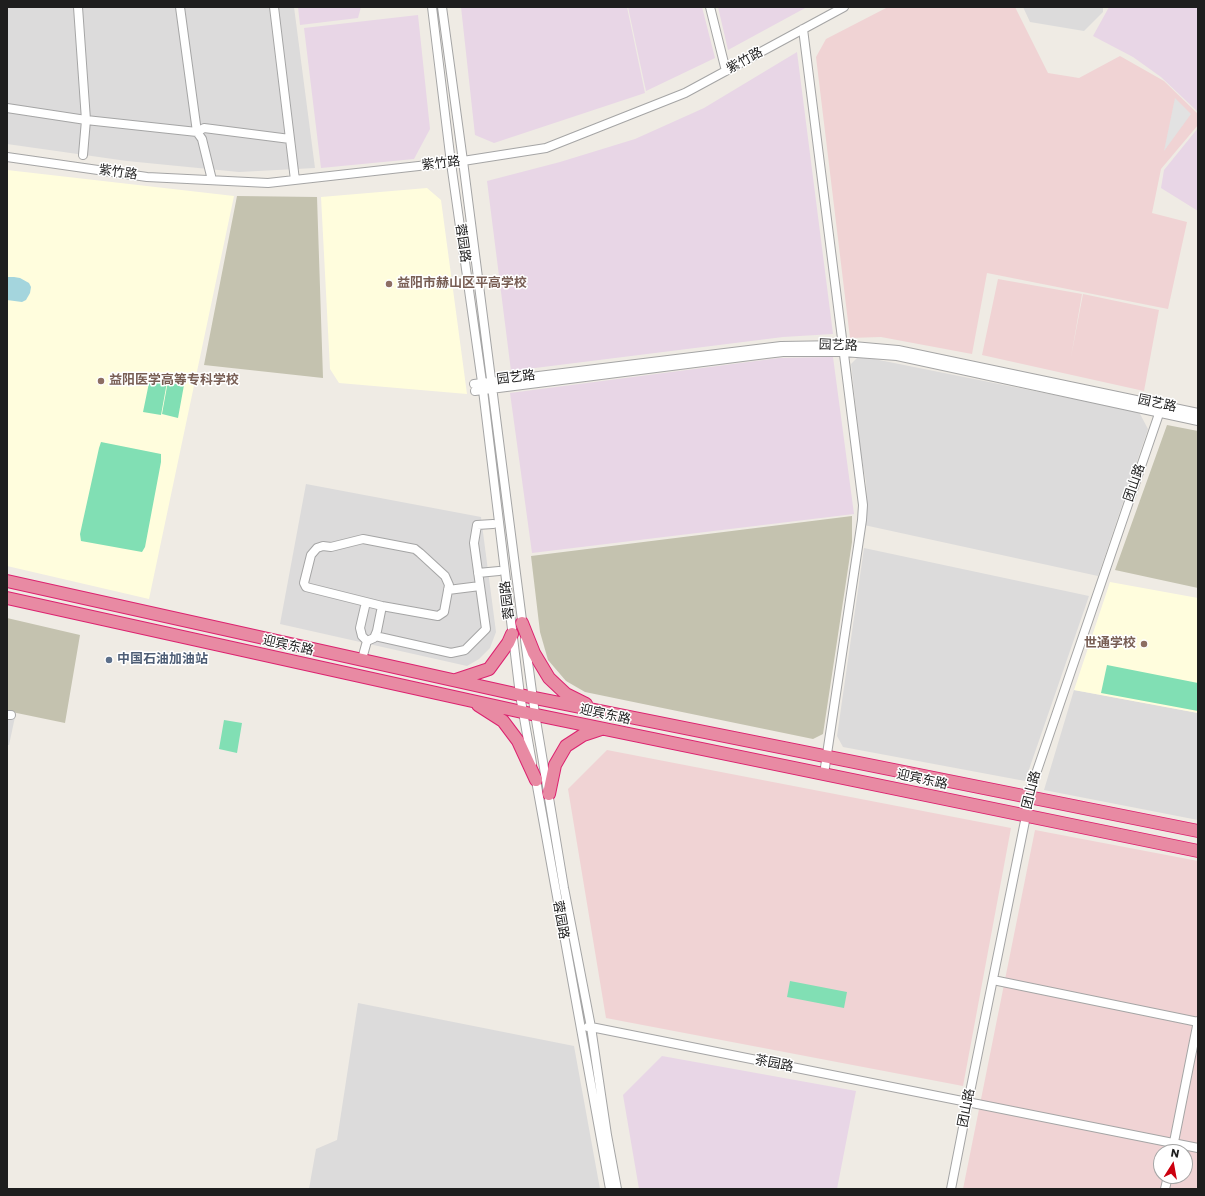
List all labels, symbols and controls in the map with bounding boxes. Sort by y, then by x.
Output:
street label: 紫竹路 [724,45,766,77]
street label: 紫竹路 [421,154,461,174]
street label: 紫竹路 [98,163,138,183]
street label: 蓉园路 [452,223,472,263]
place label: 益阳市赫山区平高学校 [397,276,527,292]
marker: 益阳市赫山区平高学校 [384,279,394,289]
street label: 园艺路 [818,338,858,354]
street label: 园艺路 [496,368,536,388]
place label: 益阳医学高等专科学校 [109,373,239,389]
marker: 益阳医学高等专科学校 [96,376,106,386]
street label: 园艺路 [1136,392,1178,416]
street label: 团山路 [1121,462,1149,504]
street label: 蓉园路 [498,580,518,620]
street label: 迎宾东路 [261,633,315,659]
place label: 世通学校 [1084,636,1136,652]
marker: 世通学校 [1139,639,1149,649]
place label: 中国石油加油站 [117,652,208,668]
marker: 中国石油加油站 [104,655,114,665]
street label: 迎宾东路 [578,702,632,728]
street label: 迎宾东路 [895,767,949,793]
street label: 团山路 [1020,769,1044,811]
street label: 蓉园路 [549,899,571,941]
street label: 茶园路 [753,1053,795,1075]
street label: 团山路 [956,1087,978,1129]
north arrow [1153,1144,1193,1184]
text: N [1170,1145,1181,1162]

